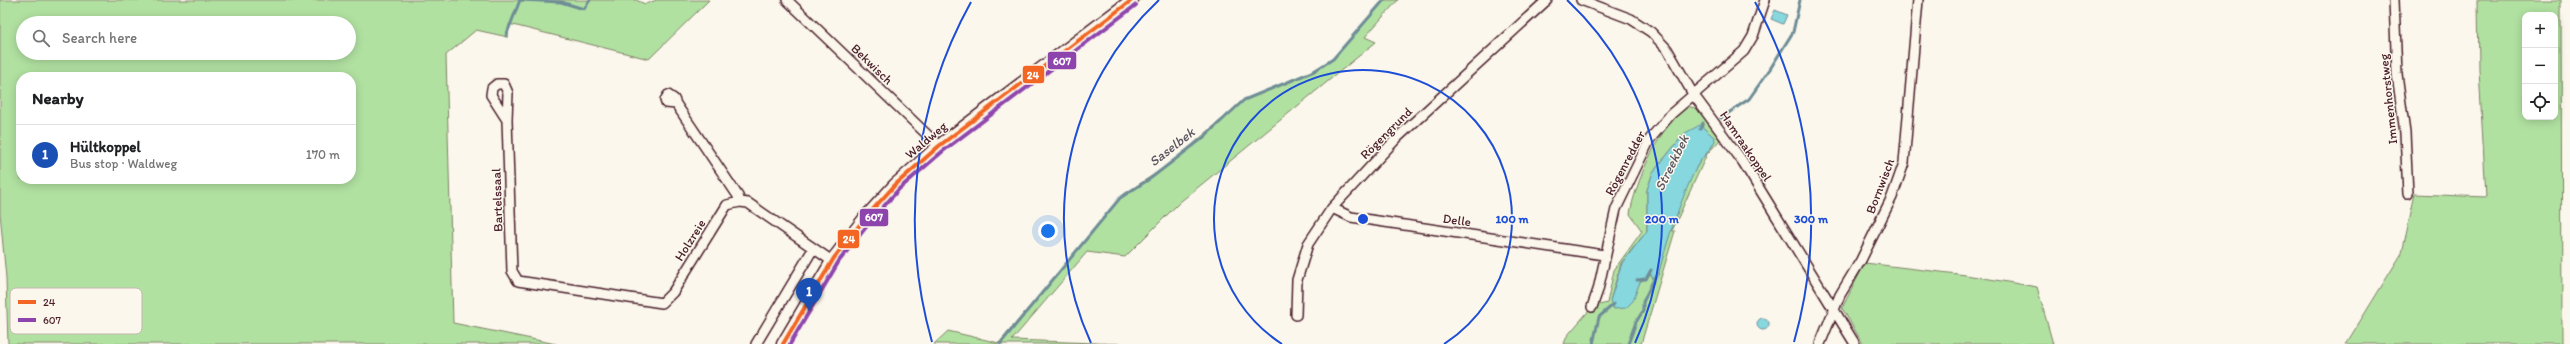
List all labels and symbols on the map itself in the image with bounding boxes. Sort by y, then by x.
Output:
street label: Bekwisch [848,41,896,88]
line badge: 607 [1047,51,1077,70]
street label: Immenhorstweg [2376,53,2400,145]
text: 607 [1053,55,1072,68]
line badge: 24 [1022,65,1045,84]
text: 24 [1027,69,1040,82]
street label: Rögengrund [1357,104,1415,162]
street label: Hamraakoppel [1717,108,1775,184]
street label: Waldweg [902,118,950,162]
water label: Saselbek [1146,123,1199,170]
street label: Rögenredder [1602,127,1649,198]
water label: Streekbek [1651,131,1693,194]
street label: Bornwisch [1863,156,1897,216]
street label: Bartelssaal [488,168,506,232]
line badge: 607 [859,208,889,227]
text: 607 [865,211,884,224]
street label: Delle [1442,211,1472,229]
centre of rings [1356,212,1370,226]
text: 100 m [1495,212,1529,226]
text: 200 m [1645,212,1680,226]
text: 300 m [1794,212,1829,226]
street label: Holzreie [671,216,709,264]
your location [1038,221,1058,241]
line badge: 24 [837,229,860,249]
text: 24 [843,233,856,246]
pin: 1 [796,278,822,311]
legend [10,288,142,334]
text: 24 [43,296,56,309]
text: 607 [43,314,62,327]

